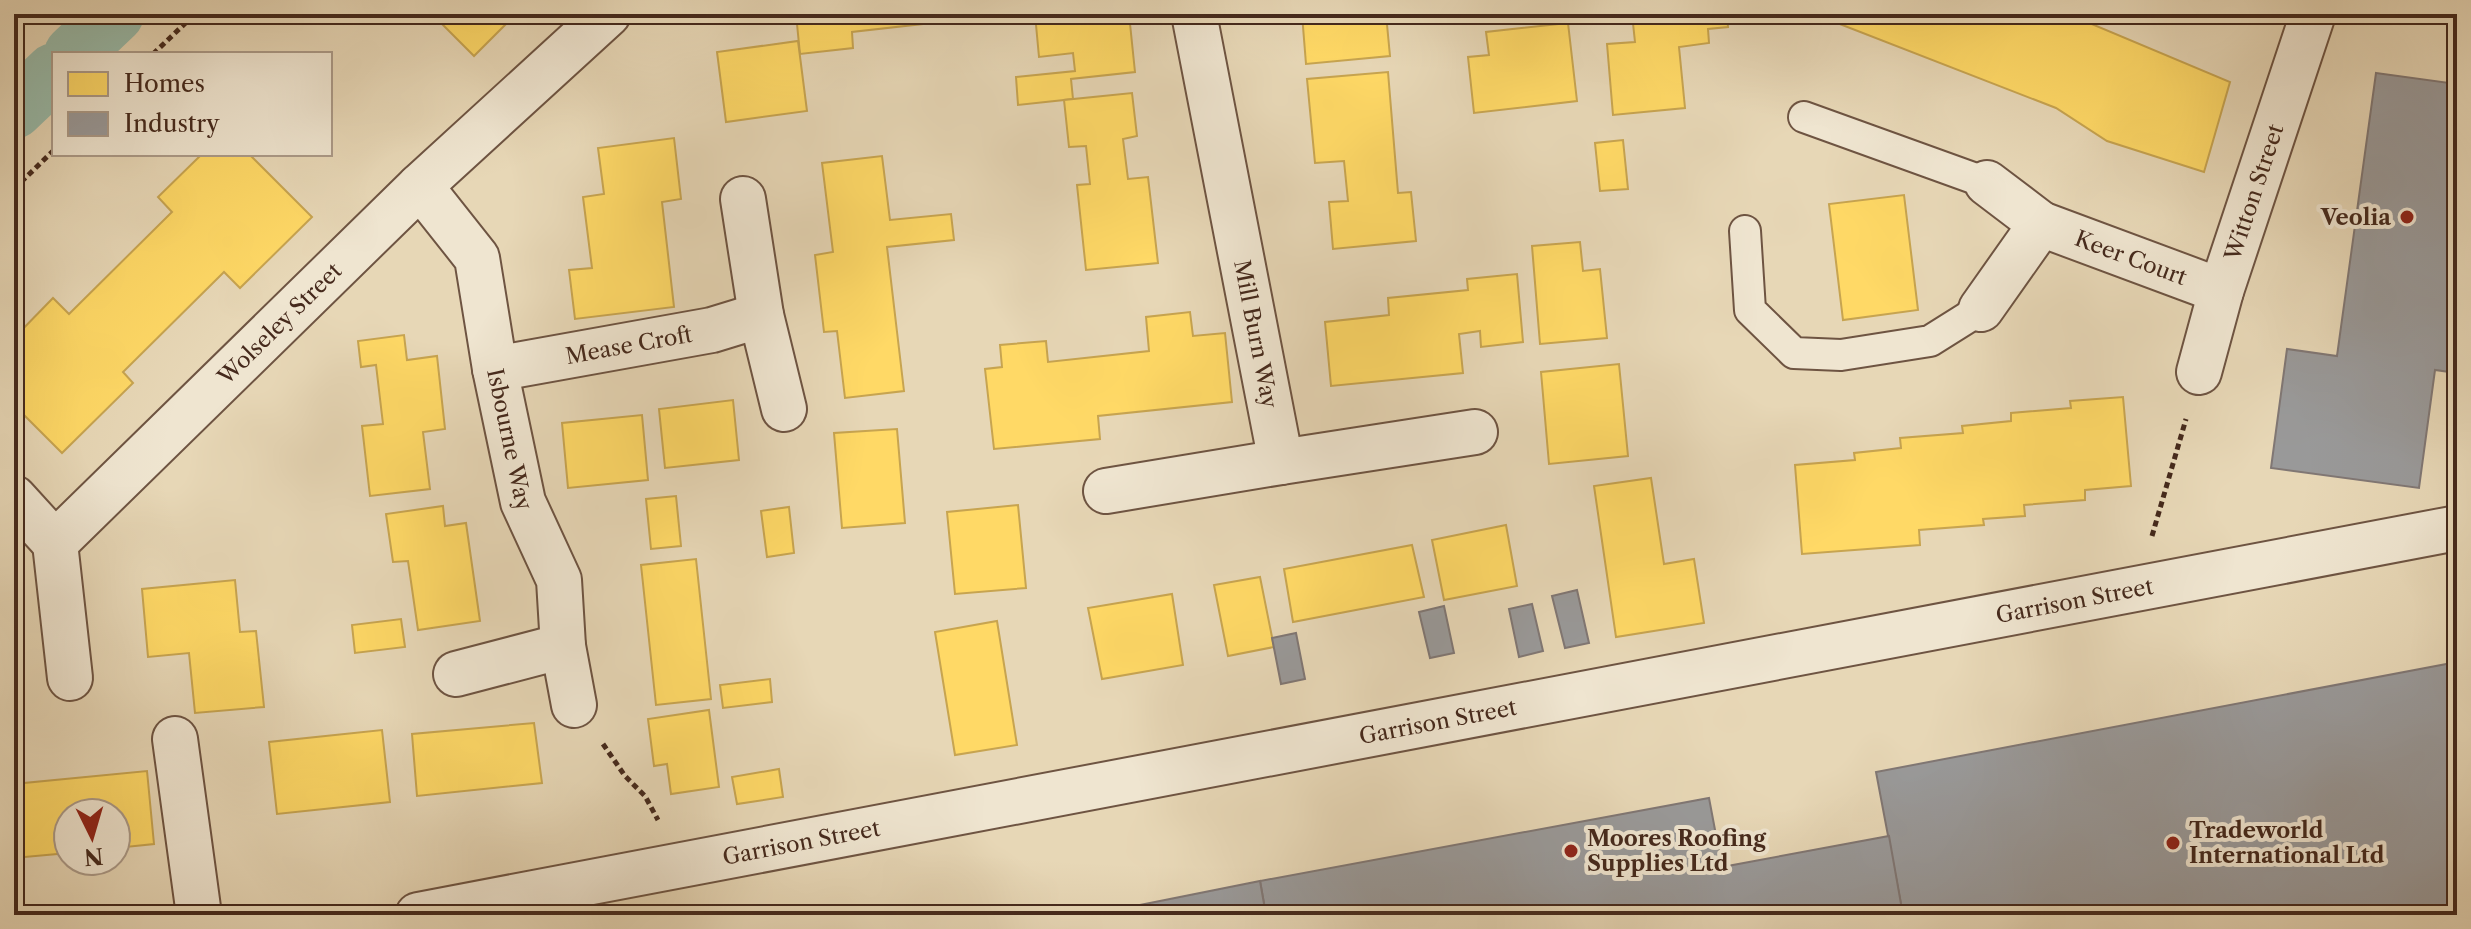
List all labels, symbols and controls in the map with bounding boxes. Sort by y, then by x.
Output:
legend [52,52,332,156]
text: Homes [124,69,205,98]
text: Industry [124,109,220,138]
street label: Witton Street [2219,121,2290,265]
place label: Veolia [2320,204,2391,231]
marker: Veolia [2398,208,2416,226]
street label: Keer Court [2071,225,2190,291]
street label: Wolseley Street [212,257,347,391]
street label: Mill Burn Way [1228,258,1283,411]
street label: Mease Croft [564,321,695,370]
street label: Isbourne Way [481,366,538,516]
street label: Garrison Street [1994,573,2156,629]
street label: Garrison Street [1357,694,1519,750]
north arrow [52,797,132,877]
street label: Garrison Street [720,815,882,871]
place label: Tradeworld International Ltd [2189,817,2385,869]
place label: Moores Roofing Supplies Ltd [1587,825,1767,877]
marker: Tradeworld International Ltd [2164,834,2182,852]
text: N [83,842,104,871]
marker: Moores Roofing Supplies Ltd [1562,842,1580,860]

